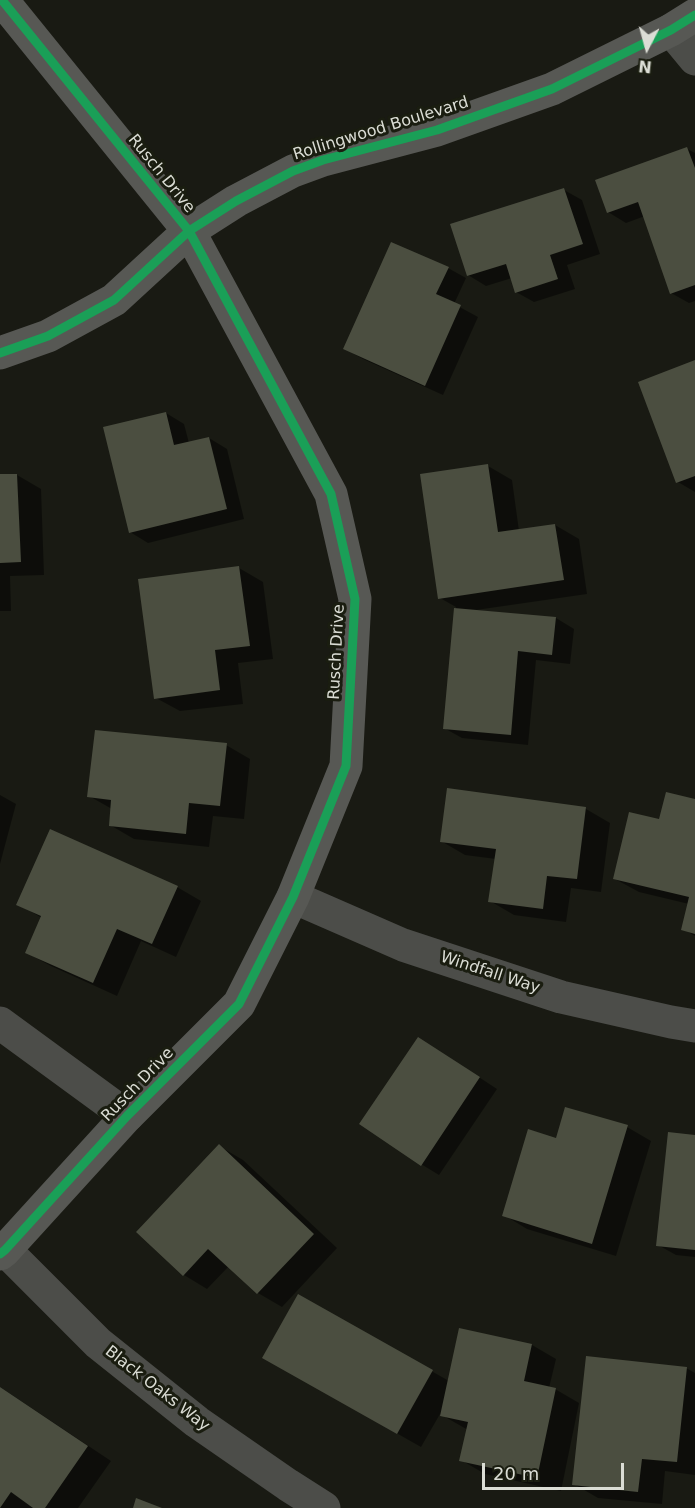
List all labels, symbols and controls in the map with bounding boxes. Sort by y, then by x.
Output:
north arrow [617,18,677,78]
text: N [637,56,653,77]
street label: Rollingwood Boulevard [291,93,471,165]
street label: Rusch Drive [123,131,199,217]
street label: Rusch Drive [325,604,349,700]
street label: Windfall Way [438,948,542,998]
street label: Rusch Drive [98,1044,178,1126]
street label: Black Oaks Way [101,1342,213,1436]
scale bar [485,1451,628,1489]
text: 20 m [493,1463,539,1484]

